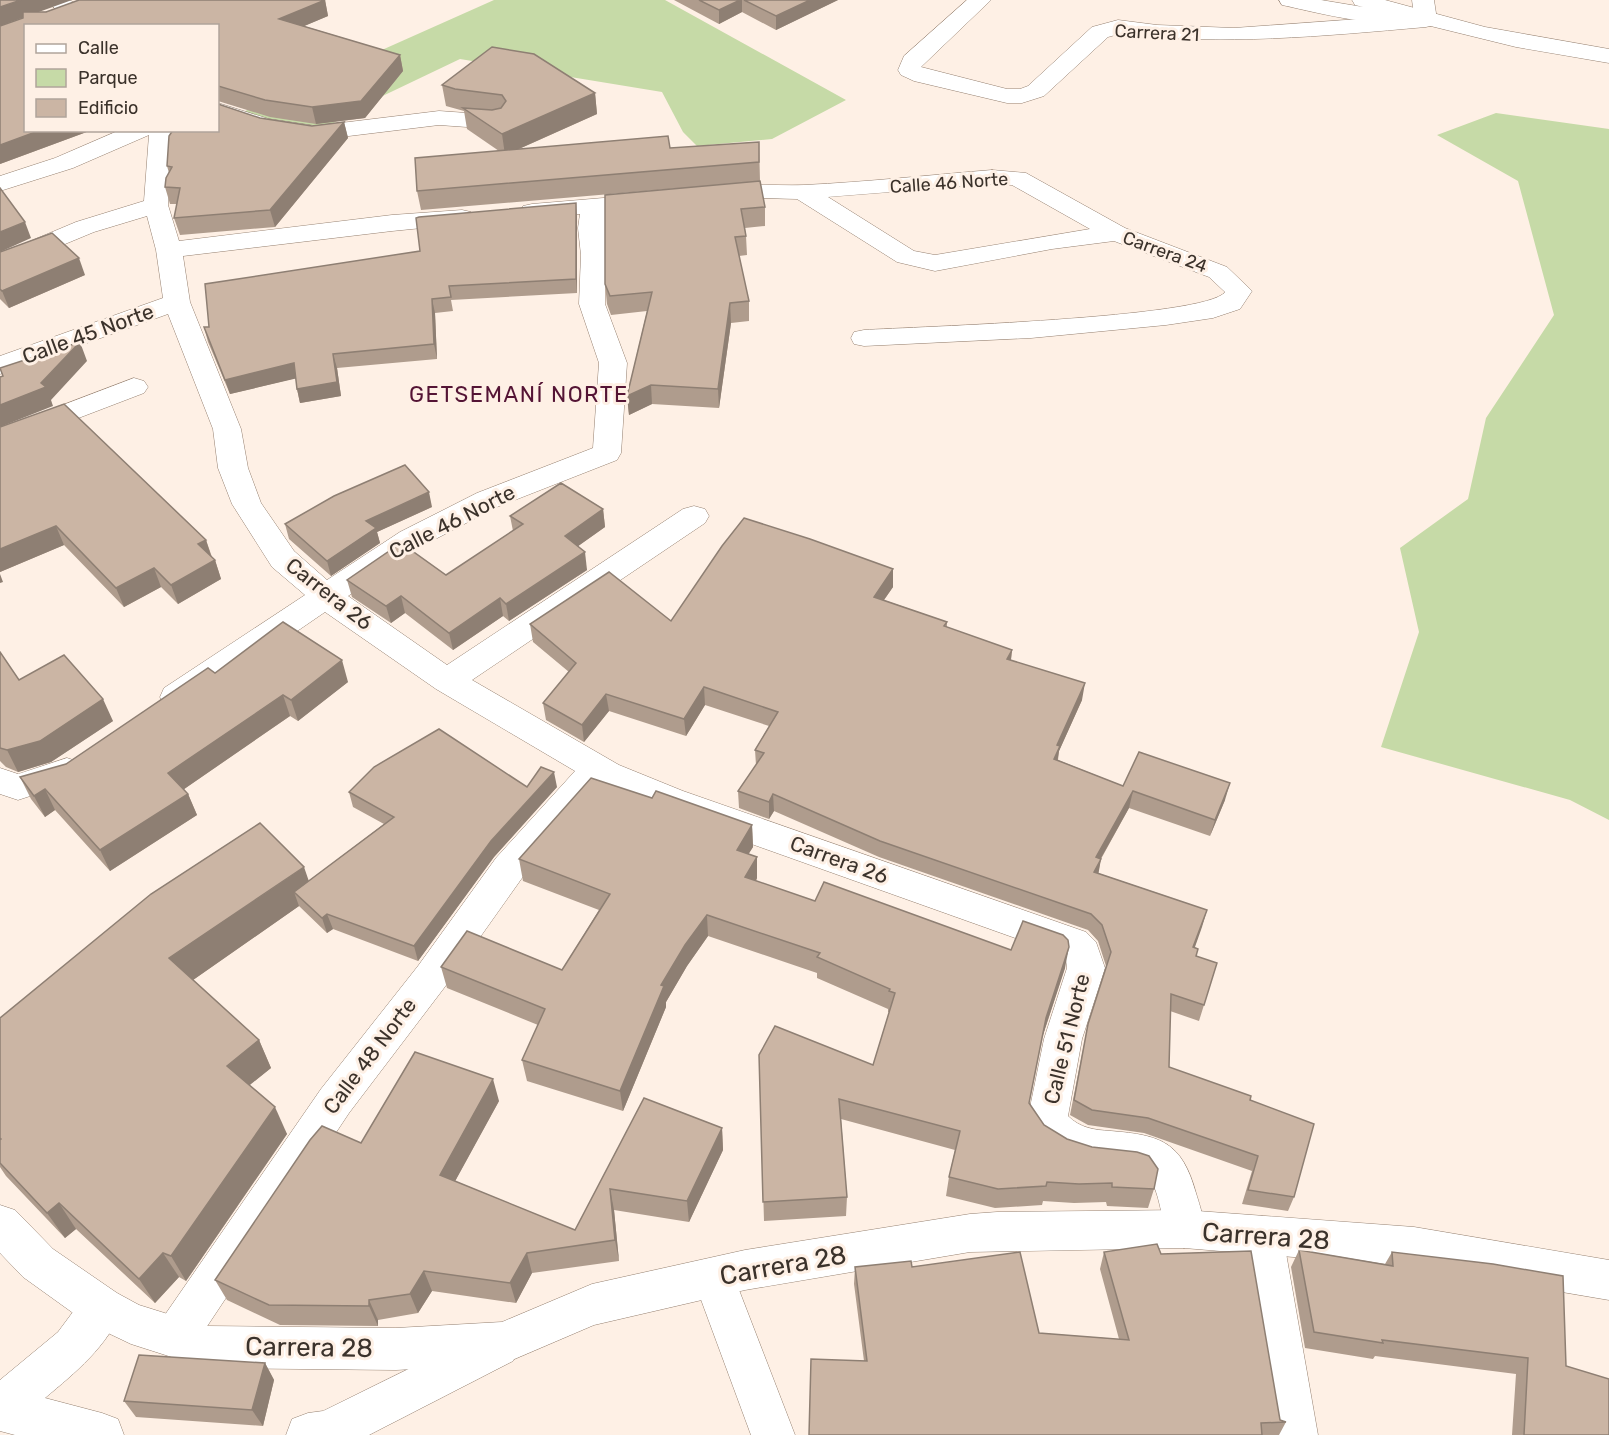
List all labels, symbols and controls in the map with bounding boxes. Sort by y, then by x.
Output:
street label: Carrera 21 [1114,20,1200,46]
legend [24,24,219,132]
text: Calle [78,37,119,59]
text: Parque [78,67,138,89]
text: Edificio [78,97,138,119]
street label: Calle 46 Norte [889,168,1009,198]
street label: Carrera 24 [1120,227,1210,277]
street label: Calle 45 Norte [19,298,157,369]
district label: GETSEMANÍ NORTE [409,381,629,408]
street label: Calle 46 Norte [385,479,519,564]
street label: Carrera 26 [281,552,377,635]
street label: Carrera 26 [787,830,892,889]
street label: Calle 51 Norte [1038,971,1095,1107]
street label: Calle 48 Norte [318,993,421,1119]
street label: Carrera 28 [1201,1217,1331,1256]
street label: Carrera 28 [717,1239,849,1292]
street label: Carrera 28 [245,1331,373,1364]

